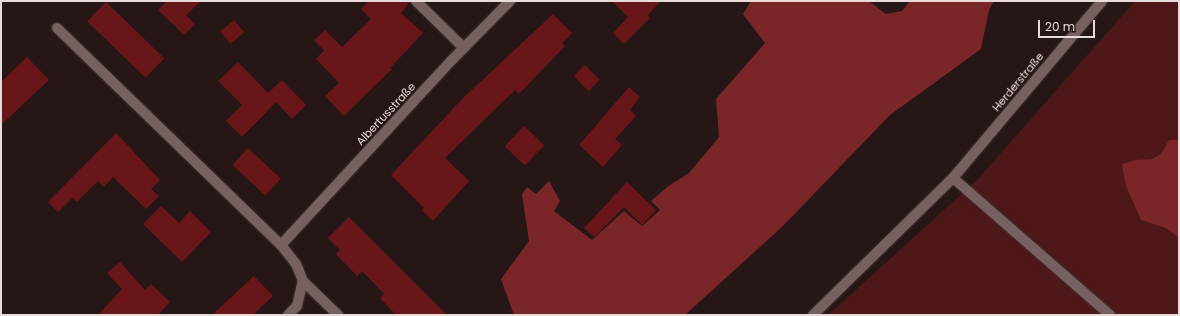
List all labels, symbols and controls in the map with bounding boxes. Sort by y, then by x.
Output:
scale bar [1040,12,1097,38]
text: 20 m [1045,18,1075,35]
street label: Herderstraße [990,50,1046,114]
street label: Albertusstraße [354,80,418,148]

